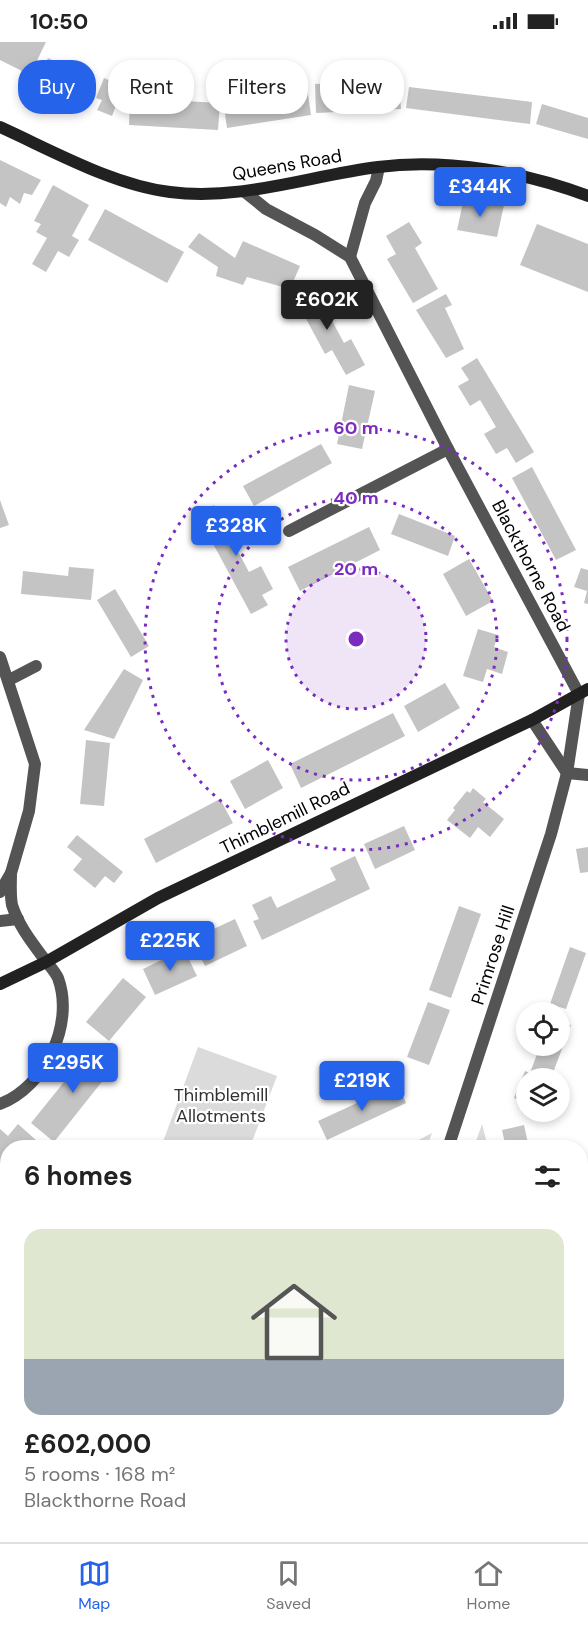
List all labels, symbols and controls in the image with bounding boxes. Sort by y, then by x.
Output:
text: 10:50 [30,7,88,36]
chip: Buy [18,60,96,114]
chip: Rent [108,60,194,114]
chip: Filters [206,60,308,114]
chip: New [320,60,404,114]
street label: Queens Road [230,144,344,186]
pin: £344K [438,167,522,218]
text: £344K [448,173,512,199]
pin: £602K [285,280,369,331]
text: £602K [295,286,359,312]
text: 60 m [333,416,379,440]
text: 40 m [333,486,379,510]
street label: Blackthorne Road [486,496,576,636]
pin: £328K [194,506,278,557]
text: £328K [205,512,267,538]
text: 20 m [334,557,378,581]
centre of rings [346,629,366,649]
street label: Thimblemill Road [216,776,354,860]
street label: Primrose Hill [466,902,520,1008]
pin: £225K [128,921,212,972]
text: £225K [139,927,201,953]
map controls [516,1002,570,1122]
button: locate [516,1002,570,1056]
pin: £295K [31,1043,115,1094]
text: £295K [42,1049,104,1075]
pin: £219K [320,1061,404,1112]
text: £219K [333,1067,391,1093]
button: layers [516,1068,570,1122]
park label: Thimblemill Allotments [174,1083,268,1128]
text: 6 homes [24,1159,132,1193]
icon: filters [531,1160,564,1193]
icon: home [240,1268,348,1376]
text: £602,000 [24,1427,151,1461]
text: 5 rooms · 168 m² [24,1461,175,1487]
text: Blackthorne Road [24,1487,186,1513]
tab: Map [78,1557,111,1614]
tab: Saved [266,1557,311,1614]
tab: Home [467,1557,510,1614]

